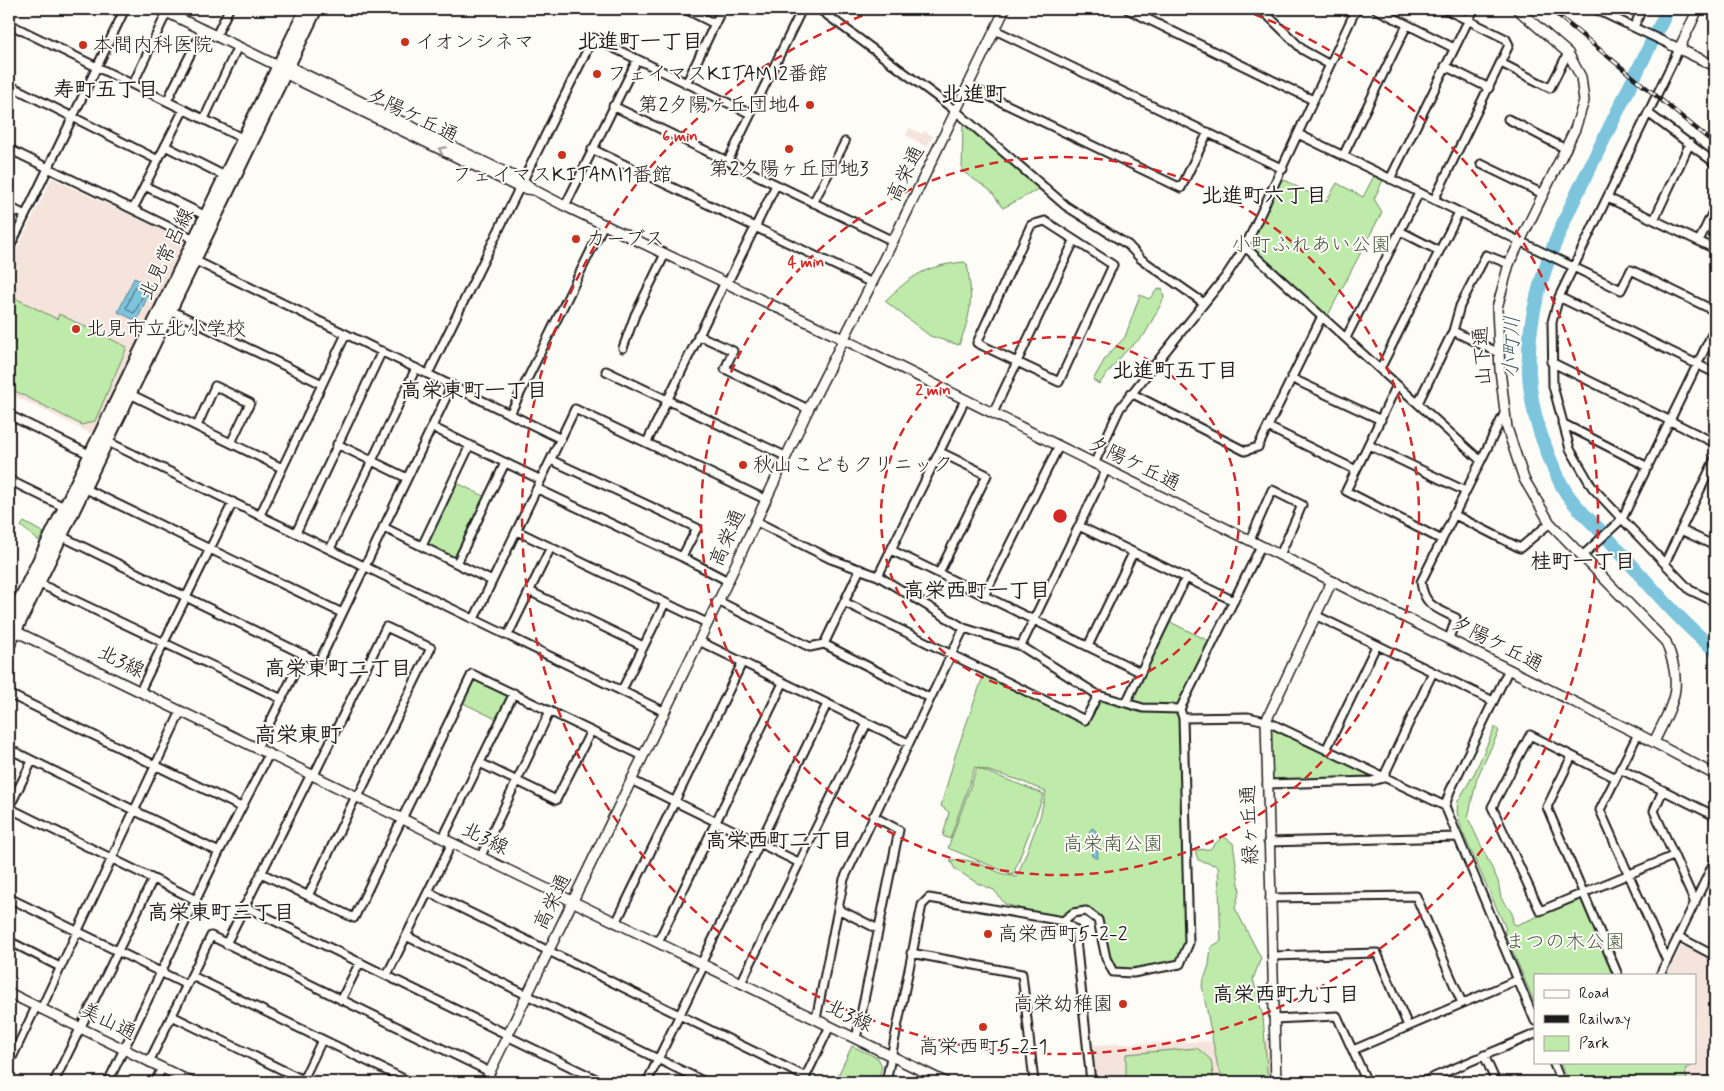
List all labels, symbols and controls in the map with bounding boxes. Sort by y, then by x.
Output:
district label: 北進町一丁目 [577,28,703,56]
place label: イオンシネマ [415,29,534,56]
place label: 本間内科医院 [93,32,213,59]
marker: イオンシネマ [399,36,411,48]
marker: 本間内科医院 [77,39,89,51]
place label: フェイマスKITAMI2番館 [607,61,828,88]
marker: フェイマスKITAMI2番館 [591,68,603,80]
district label: 寿町五丁目 [54,76,159,104]
district label: 北進町 [941,81,1007,109]
street label: 夕陽ケ丘通 [361,82,463,150]
place label: 第2夕陽ヶ丘団地4 [639,92,800,119]
marker: 第2夕陽ヶ丘団地4 [804,99,816,111]
text: 6 min [662,127,698,147]
street label: 高栄通 [881,141,931,207]
marker: 第2夕陽ヶ丘団地3 [783,143,795,155]
one-way arrow [438,146,447,156]
marker: フェイマスKITAMI1番館 [556,149,568,161]
place label: 第2夕陽ヶ丘団地3 [710,156,868,183]
place label: フェイマスKITAMI1番館 [452,162,672,189]
district label: 北進町六丁目 [1201,182,1327,210]
street label: 北見常呂線 [133,203,201,305]
place label: カーブス [586,226,665,253]
park label: 小町ふれあい公園 [1231,232,1391,259]
marker: カーブス [570,233,582,245]
text: 4 min [788,253,824,273]
water label: 小町川 [1497,315,1527,379]
place label: 北見市立北小学校 [86,316,246,343]
marker: 北見市立北小学校 [70,323,82,335]
street label: 山下通 [1467,325,1499,387]
district label: 北進町五丁目 [1112,357,1238,385]
district label: 高栄東町一丁目 [401,377,548,405]
text: 2 min [915,381,951,401]
street label: 夕陽ケ丘通 [1083,430,1185,498]
place label: 秋山こどもクリニック [753,452,953,479]
marker: 秋山こどもクリニック [737,459,749,471]
street label: 高栄通 [703,505,753,571]
centre of rings [1051,507,1069,525]
district label: 桂町一丁目 [1531,548,1636,576]
district label: 高栄西町一丁目 [904,577,1051,605]
street label: 夕陽ケ丘通 [1446,609,1548,679]
street label: 北3線 [93,639,149,685]
district label: 高栄東町二丁目 [265,655,412,683]
district label: 高栄東町 [254,722,342,750]
street label: 緑ヶ丘通 [1235,785,1265,865]
street label: 北3線 [457,816,513,862]
district label: 高栄西町二丁目 [706,827,853,855]
park label: 高栄南公園 [1063,831,1163,858]
street label: 高栄通 [528,869,578,935]
district label: 高栄東町三丁目 [148,899,295,927]
place label: 高栄西町5-2-2 [998,921,1128,948]
marker: 高栄西町5-2-2 [982,928,994,940]
park label: まつの木公園 [1505,929,1625,956]
legend [1534,974,1696,1064]
district label: 高栄西町九丁目 [1213,981,1360,1009]
text: Road [1579,984,1609,1004]
place label: 高栄幼稚園 [1013,991,1113,1018]
street label: 北3線 [821,993,877,1039]
street label: 美山通 [75,997,141,1047]
marker: 高栄幼稚園 [1117,998,1129,1010]
text: Railway [1579,1010,1631,1030]
marker: 高栄西町5-2-1 [977,1021,989,1033]
place label: 高栄西町5-2-1 [919,1034,1047,1061]
text: Park [1579,1034,1609,1054]

